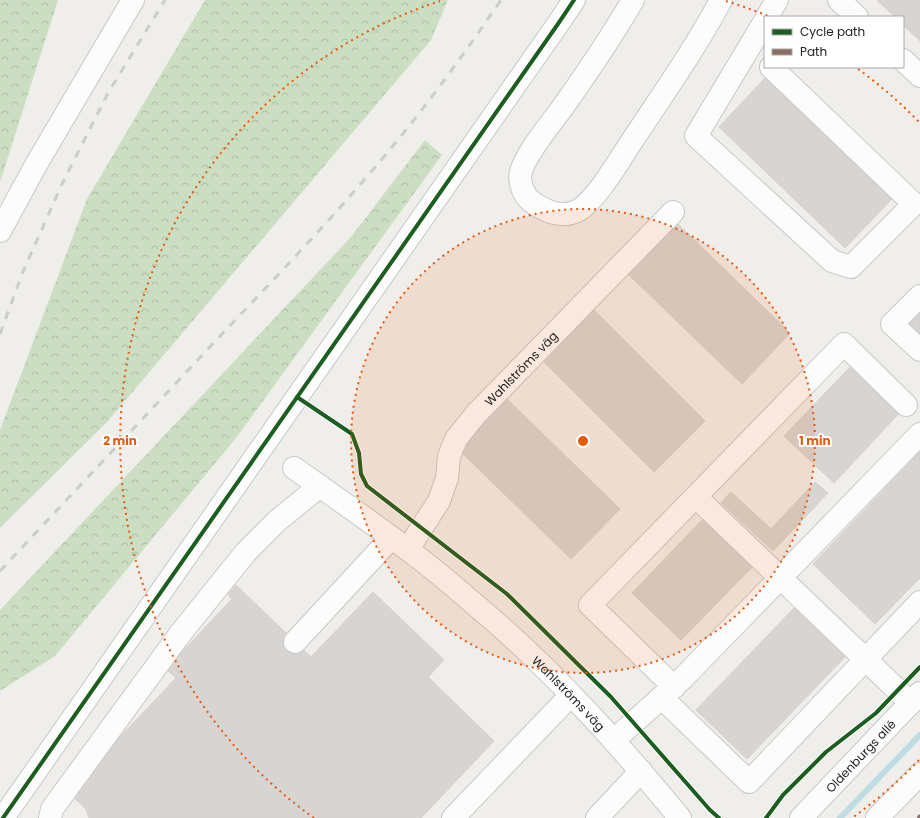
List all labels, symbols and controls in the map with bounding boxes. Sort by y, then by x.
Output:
legend [764,16,904,68]
text: Cycle path [800,23,865,40]
text: Path [800,43,827,60]
street label: Wahlströms väg [480,327,561,409]
text: 2 min [103,432,137,449]
text: 1 min [799,432,831,449]
centre of rings [576,434,590,448]
street label: Wahlströms väg [529,652,609,734]
street label: Oldenburgs allé [821,715,899,796]

